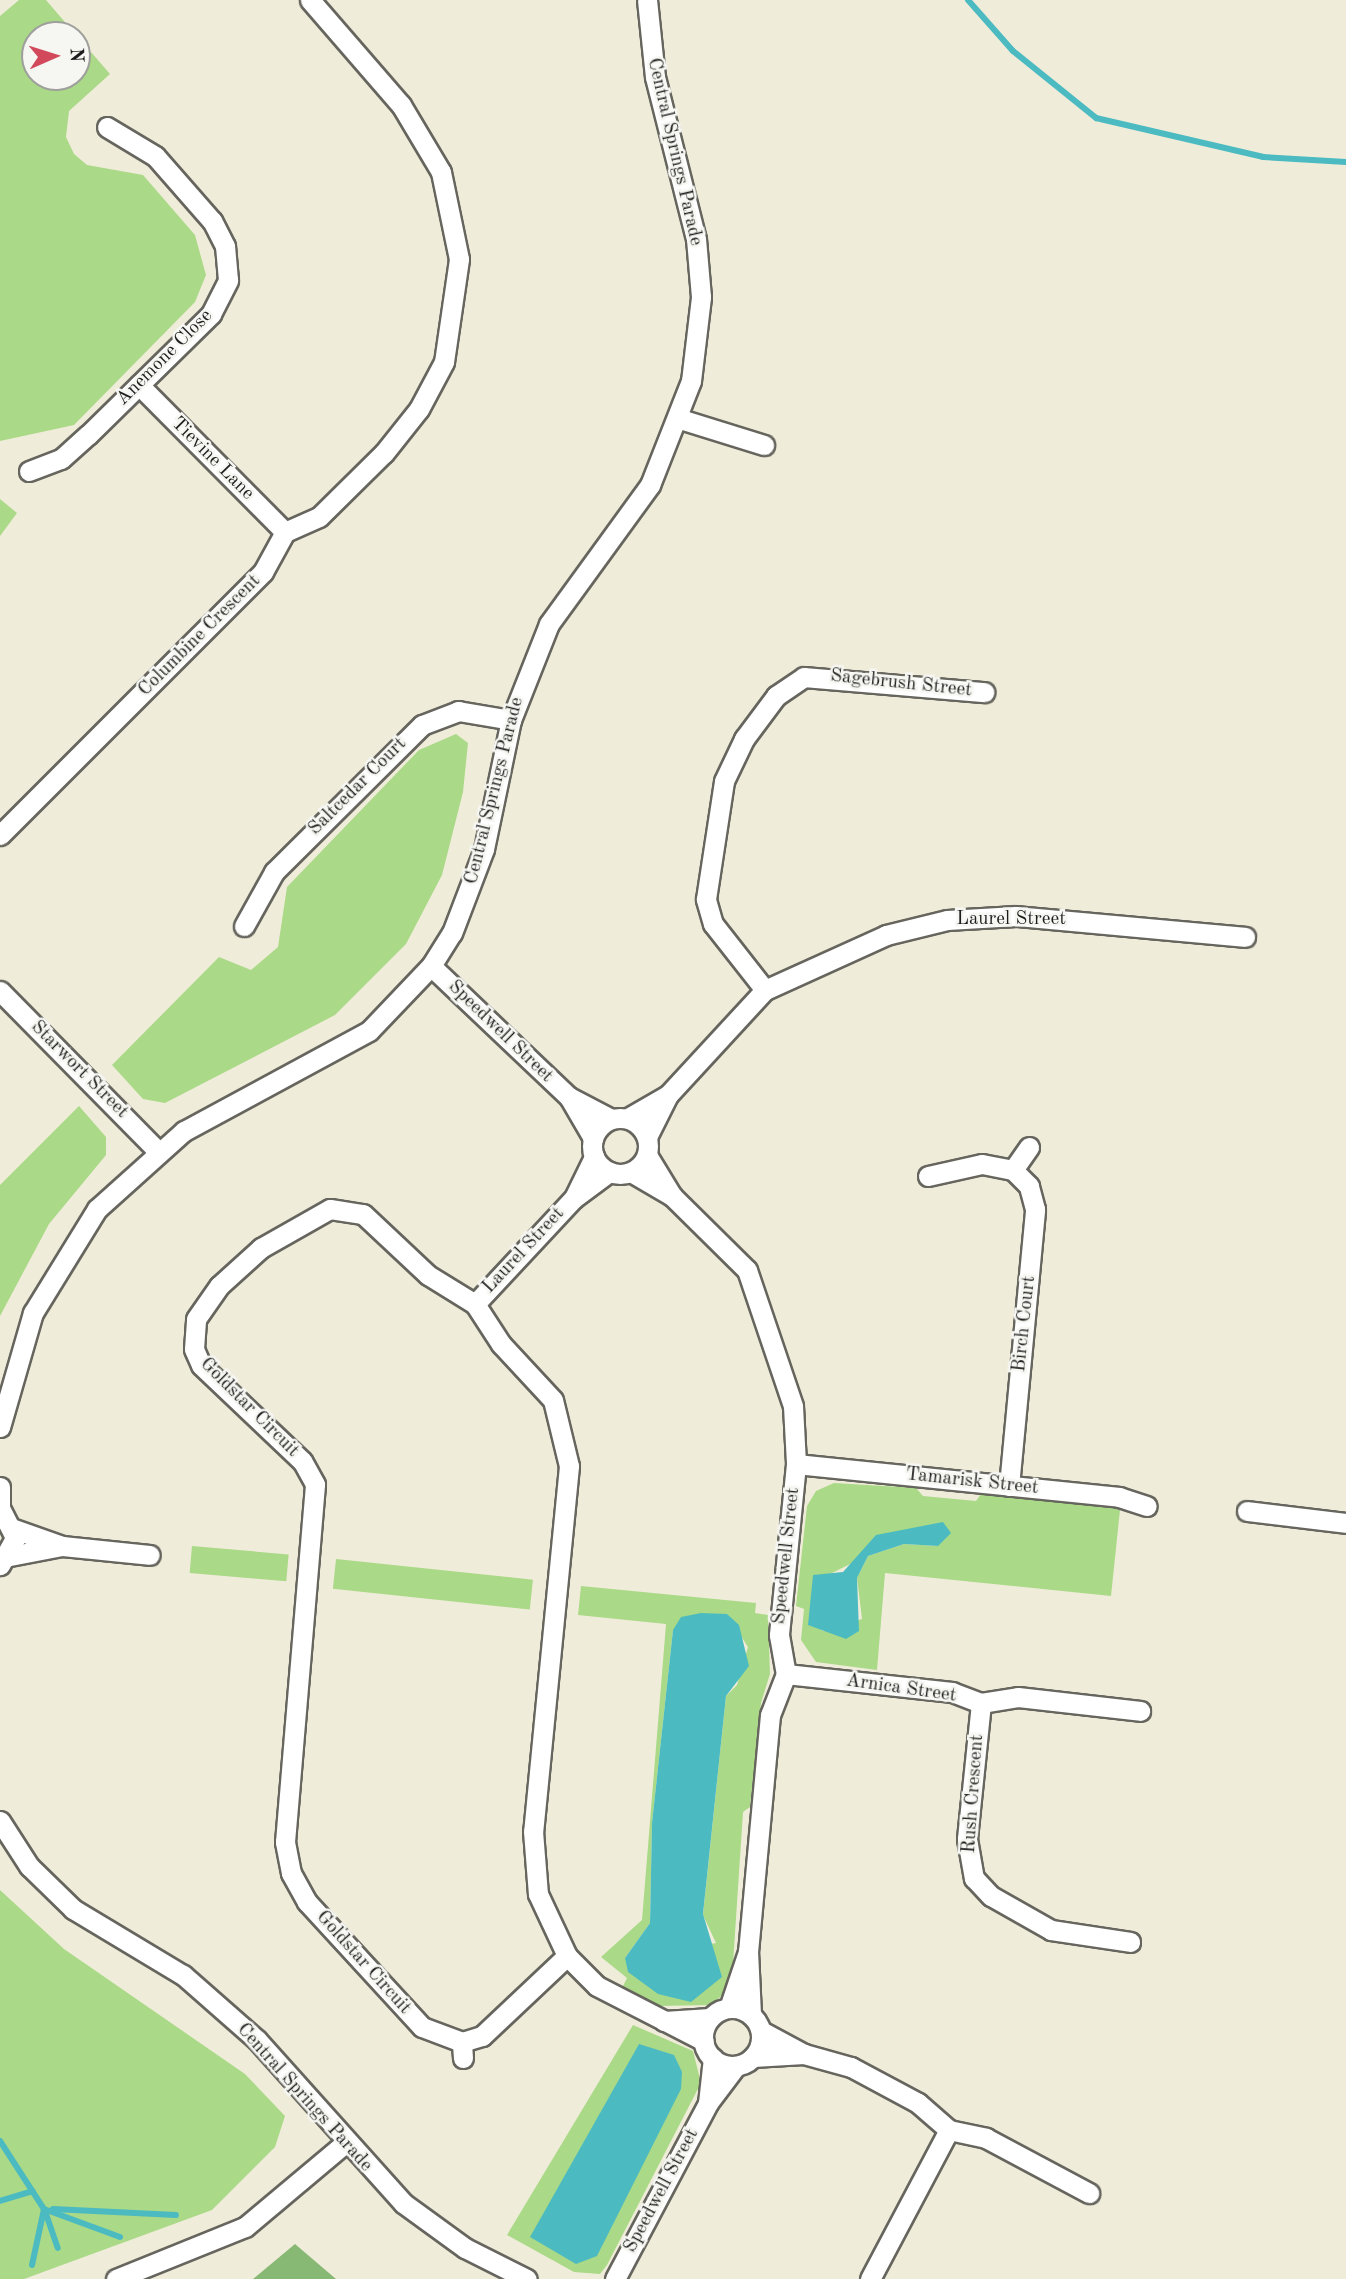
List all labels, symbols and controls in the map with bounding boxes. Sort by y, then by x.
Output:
north arrow [21,21,91,91]
text: N [66,47,85,63]
street label: Central Springs Parade [641,56,707,248]
street label: Anemone Close [112,305,218,411]
street label: Tievine Lane [166,413,258,505]
street label: Columbine Crescent [134,570,266,702]
street label: Sagebrush Street [829,665,973,703]
street label: Central Springs Parade [461,695,529,887]
street label: Saltcedar Court [304,733,412,841]
street label: Laurel Street [956,909,1066,931]
street label: Speedwell Street [443,976,557,1088]
street label: Starwort Street [25,1016,133,1124]
street label: Laurel Street [478,1203,570,1299]
street label: Birch Court [1009,1275,1041,1373]
street label: Goldstar Circuit [194,1353,304,1463]
street label: Tamarisk Street [905,1464,1039,1500]
street label: Speedwell Street [768,1486,806,1626]
street label: Arnica Street [844,1670,958,1708]
street label: Rush Crescent [958,1734,990,1854]
street label: Goldstar Circuit [311,1907,415,2019]
street label: Central Springs Parade [231,2019,377,2177]
street label: Speedwell Street [620,2125,704,2257]

